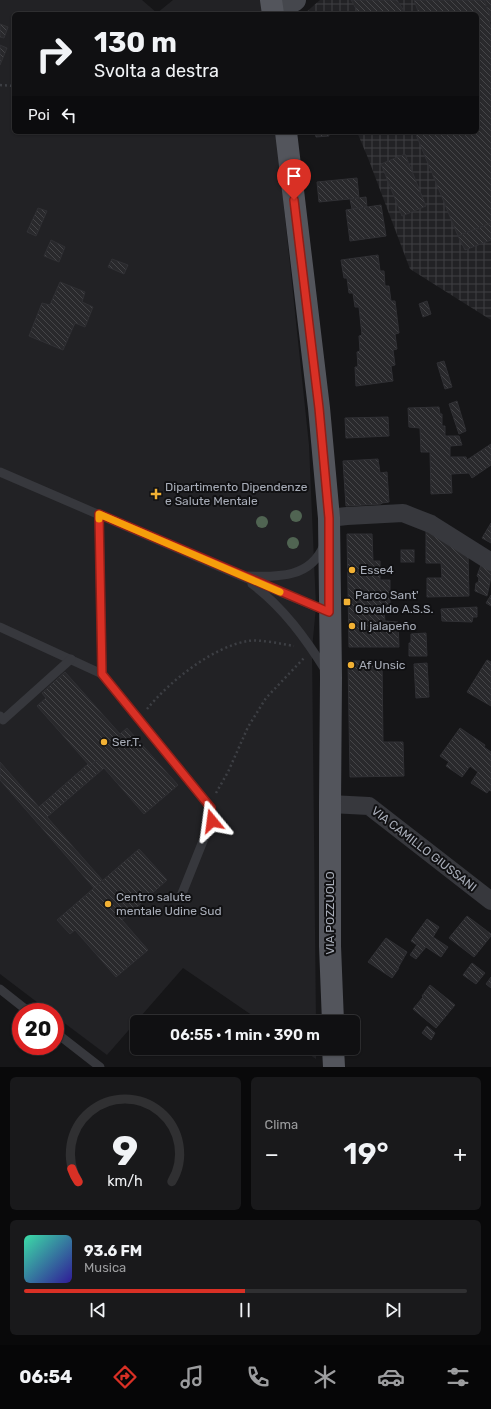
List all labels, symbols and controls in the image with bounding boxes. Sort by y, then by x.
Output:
text: 130 m [94,26,177,59]
icon: right [28,28,80,80]
text: Svolta a destra [94,60,219,82]
icon: left [58,104,80,126]
text: Poi [28,106,50,124]
pin [277,159,311,200]
icon: arrive [283,165,305,187]
place label: Dipartimento Dipendenze e Salute Mentale [165,480,308,508]
marker: Dipartimento Dipendenze e Salute Mentale [150,488,162,500]
place label: Esse4 [360,563,394,577]
marker: Esse4 [347,565,357,575]
place label: Parco Sant' Osvaldo A.S.S. [355,588,434,616]
marker: Parco Sant' Osvaldo A.S.S. [342,597,352,607]
place label: Il jalapeño [360,619,416,633]
marker: Il jalapeño [347,621,357,631]
place label: Af Unsic [359,658,406,672]
marker: Af Unsic [346,660,356,670]
place label: Ser.T. [112,735,142,749]
marker: Ser.T. [99,737,109,747]
position arrow [191,800,233,842]
street label: VIA CAMILLO GIUSSANI [369,804,479,894]
street label: VIA POZZUOLO [323,871,337,955]
place label: Centro salute mentale Udine Sud [116,890,222,918]
marker: Centro salute mentale Udine Sud [103,899,113,909]
speed limit sign: 20 [12,1003,64,1055]
text: 06:55 · 1 min · 390 m [170,1026,320,1044]
text: Clima [265,1117,298,1132]
text: 9 [112,1125,139,1174]
text: 19° [343,1136,389,1172]
text: − [265,1141,279,1168]
text: + [453,1141,467,1168]
text: km/h [107,1172,143,1189]
text: 93.6 FM [84,1242,142,1260]
text: Musica [84,1260,126,1275]
icon: previous [87,1299,109,1321]
icon: pause [234,1299,256,1321]
icon: next [382,1299,404,1321]
icon: directions [111,1363,139,1391]
icon: music [178,1363,206,1391]
icon: phone [244,1363,272,1391]
icon: climate [311,1363,339,1391]
icon: car [377,1363,405,1391]
icon: filters [444,1363,472,1391]
text: 06:54 [19,1366,72,1388]

